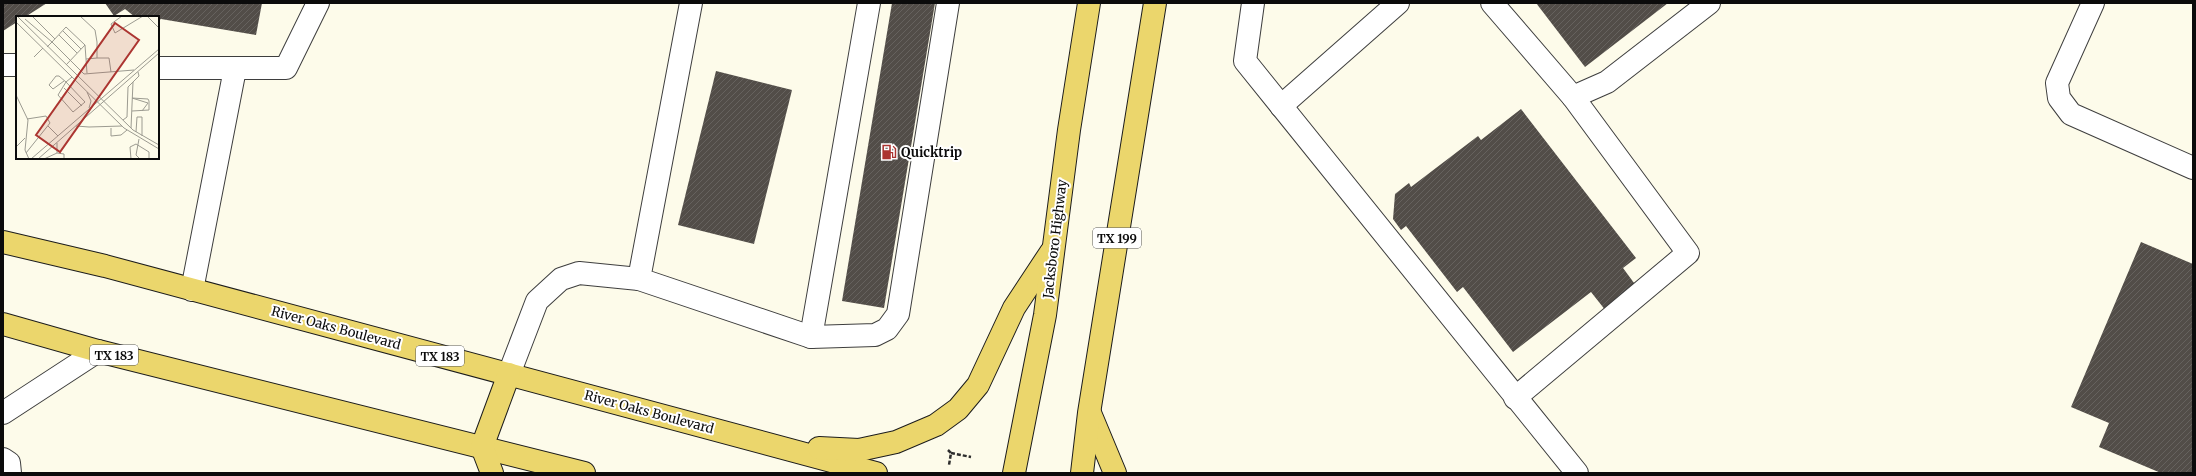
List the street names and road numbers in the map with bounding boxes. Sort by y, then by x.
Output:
street label: Jacksboro Highway [1039,178,1071,301]
road number: TX 199 [1093,228,1141,248]
street label: River Oaks Boulevard [269,303,403,354]
road number: TX 183 [90,345,138,365]
road number: TX 183 [416,346,464,366]
street label: River Oaks Boulevard [582,387,716,438]

